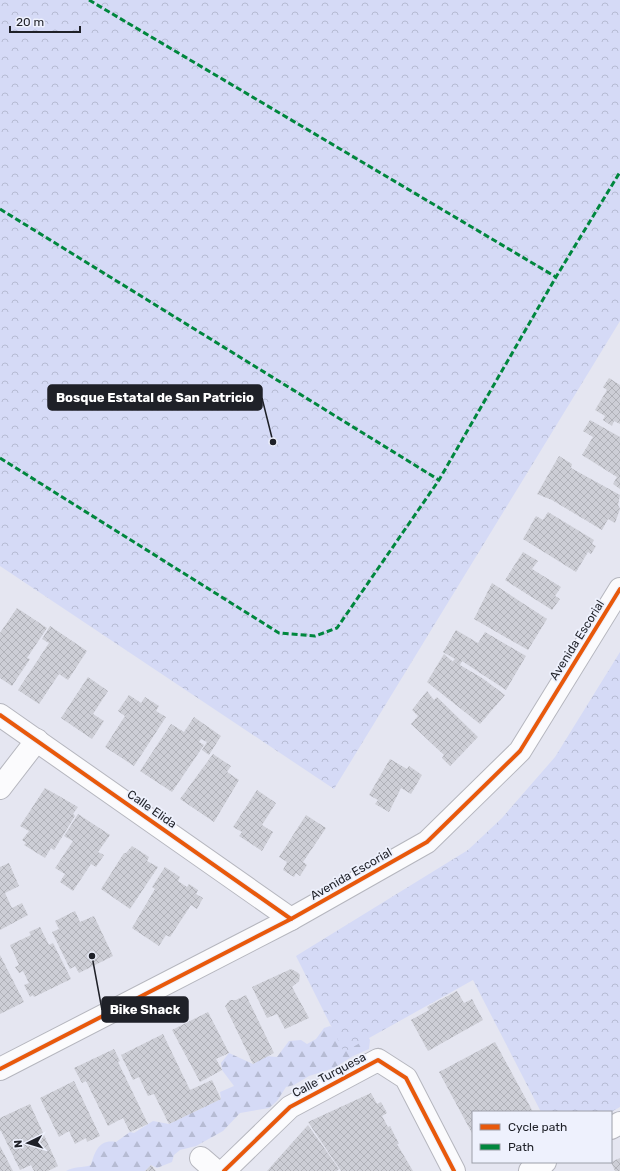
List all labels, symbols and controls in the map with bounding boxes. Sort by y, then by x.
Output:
scale bar [10,8,80,34]
text: 20 m [16,15,44,29]
callout: Bosque Estatal de San Patricio [48,385,262,410]
text: Bosque Estatal de San Patricio [56,390,254,405]
street label: Avenida Escorial [547,597,607,683]
street label: Calle Elida [125,787,179,831]
street label: Avenida Escorial [308,845,394,903]
callout: Bike Shack [102,997,188,1022]
text: Bike Shack [110,1002,181,1017]
street label: Calle Turquesa [290,1050,368,1100]
legend [472,1111,612,1163]
text: Cycle path [508,1120,567,1134]
north arrow [8,1123,48,1163]
text: N [12,1139,25,1148]
text: Path [508,1140,534,1154]

